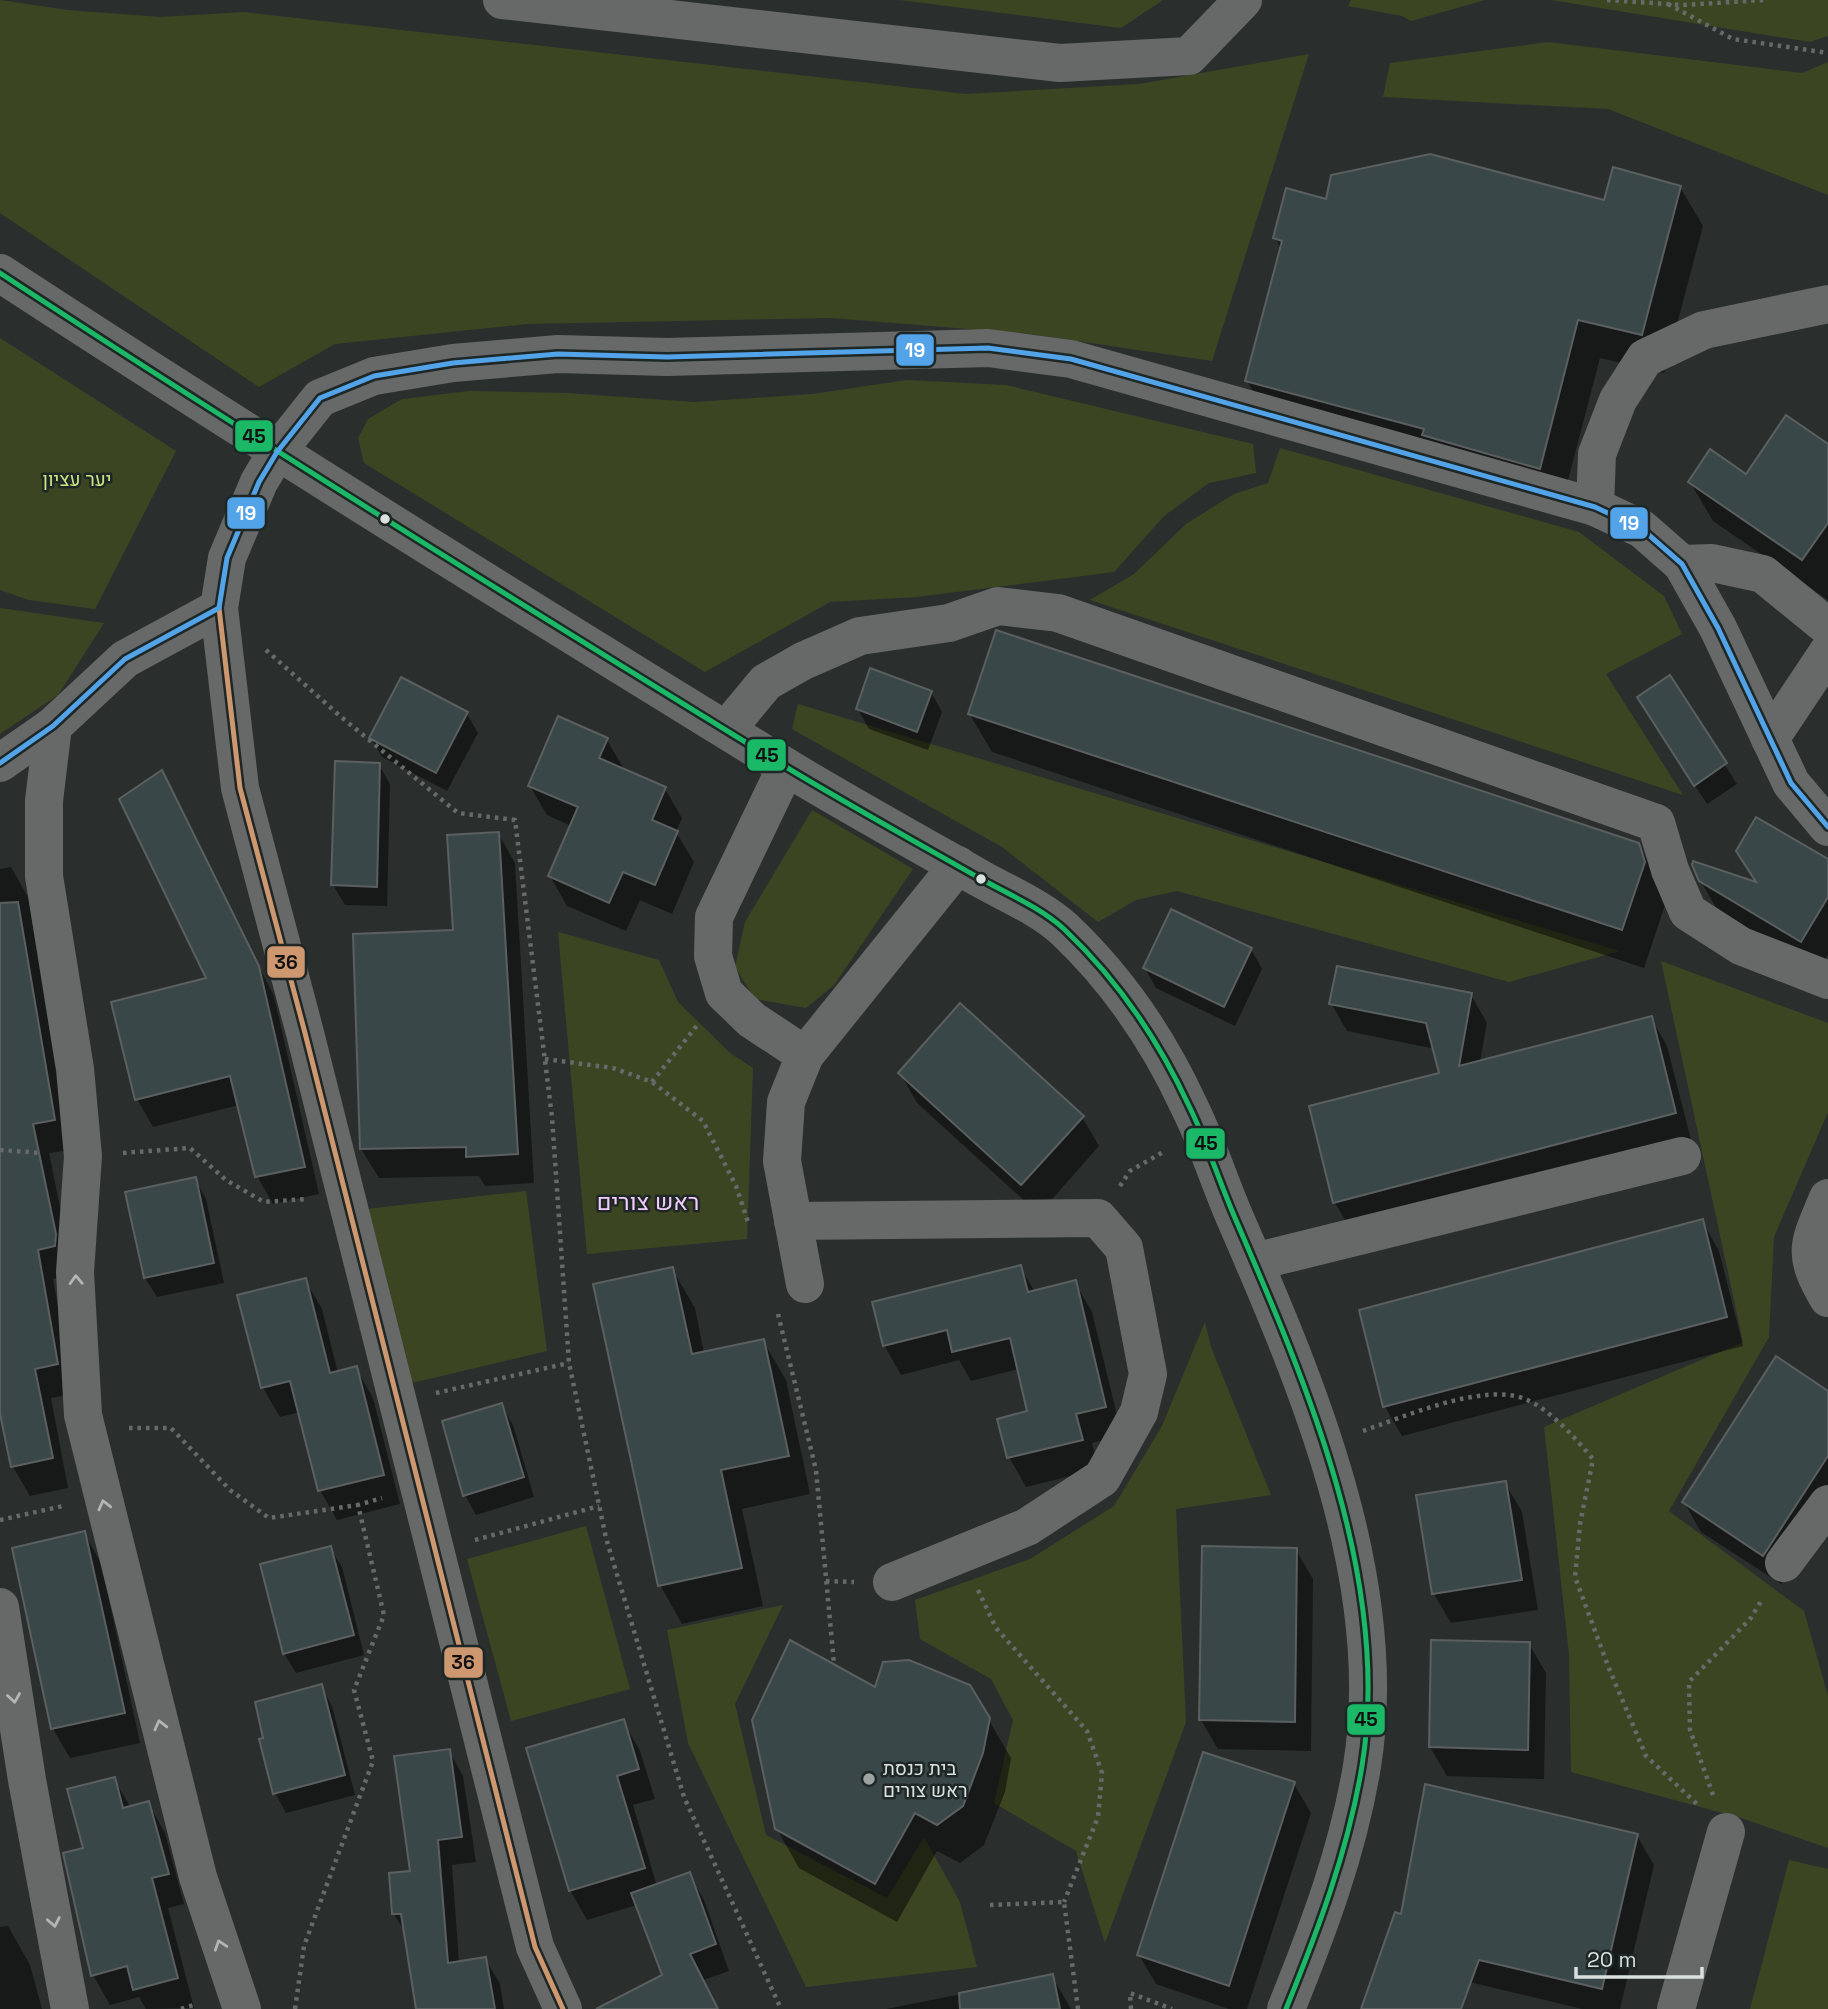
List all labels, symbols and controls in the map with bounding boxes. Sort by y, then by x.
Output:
line badge: 19 [895,333,935,367]
text: 19 [905,338,925,363]
line badge: 45 [234,419,274,453]
text: 45 [242,424,266,449]
park label: יער עציון [42,467,112,492]
line badge: 19 [226,496,266,530]
text: 19 [236,501,256,526]
line badge: 19 [1609,506,1649,540]
text: 19 [1619,511,1639,536]
unlabelled marker [378,512,392,526]
line badge: 45 [746,738,787,772]
text: 45 [755,743,779,768]
unlabelled marker [974,872,988,886]
line badge: 36 [266,945,306,979]
text: 36 [274,950,298,975]
line badge: 45 [1185,1127,1226,1160]
text: 45 [1194,1131,1218,1156]
district label: ראש צורים [597,1187,699,1217]
one-way arrow [68,1274,84,1285]
one-way arrow [98,1499,112,1511]
line badge: 36 [443,1646,484,1679]
text: 36 [451,1650,475,1675]
one-way arrow [6,1692,21,1704]
line badge: 45 [1346,1703,1386,1736]
text: 45 [1354,1707,1378,1732]
one-way arrow [154,1719,168,1731]
place label: בית כנסת ראש צורים [883,1756,968,1803]
marker: בית כנסת ראש צורים [861,1771,877,1787]
one-way arrow [45,1916,60,1928]
scale bar [1576,1936,1702,1980]
one-way arrow [214,1939,228,1951]
text: 20 m [1587,1946,1637,1973]

